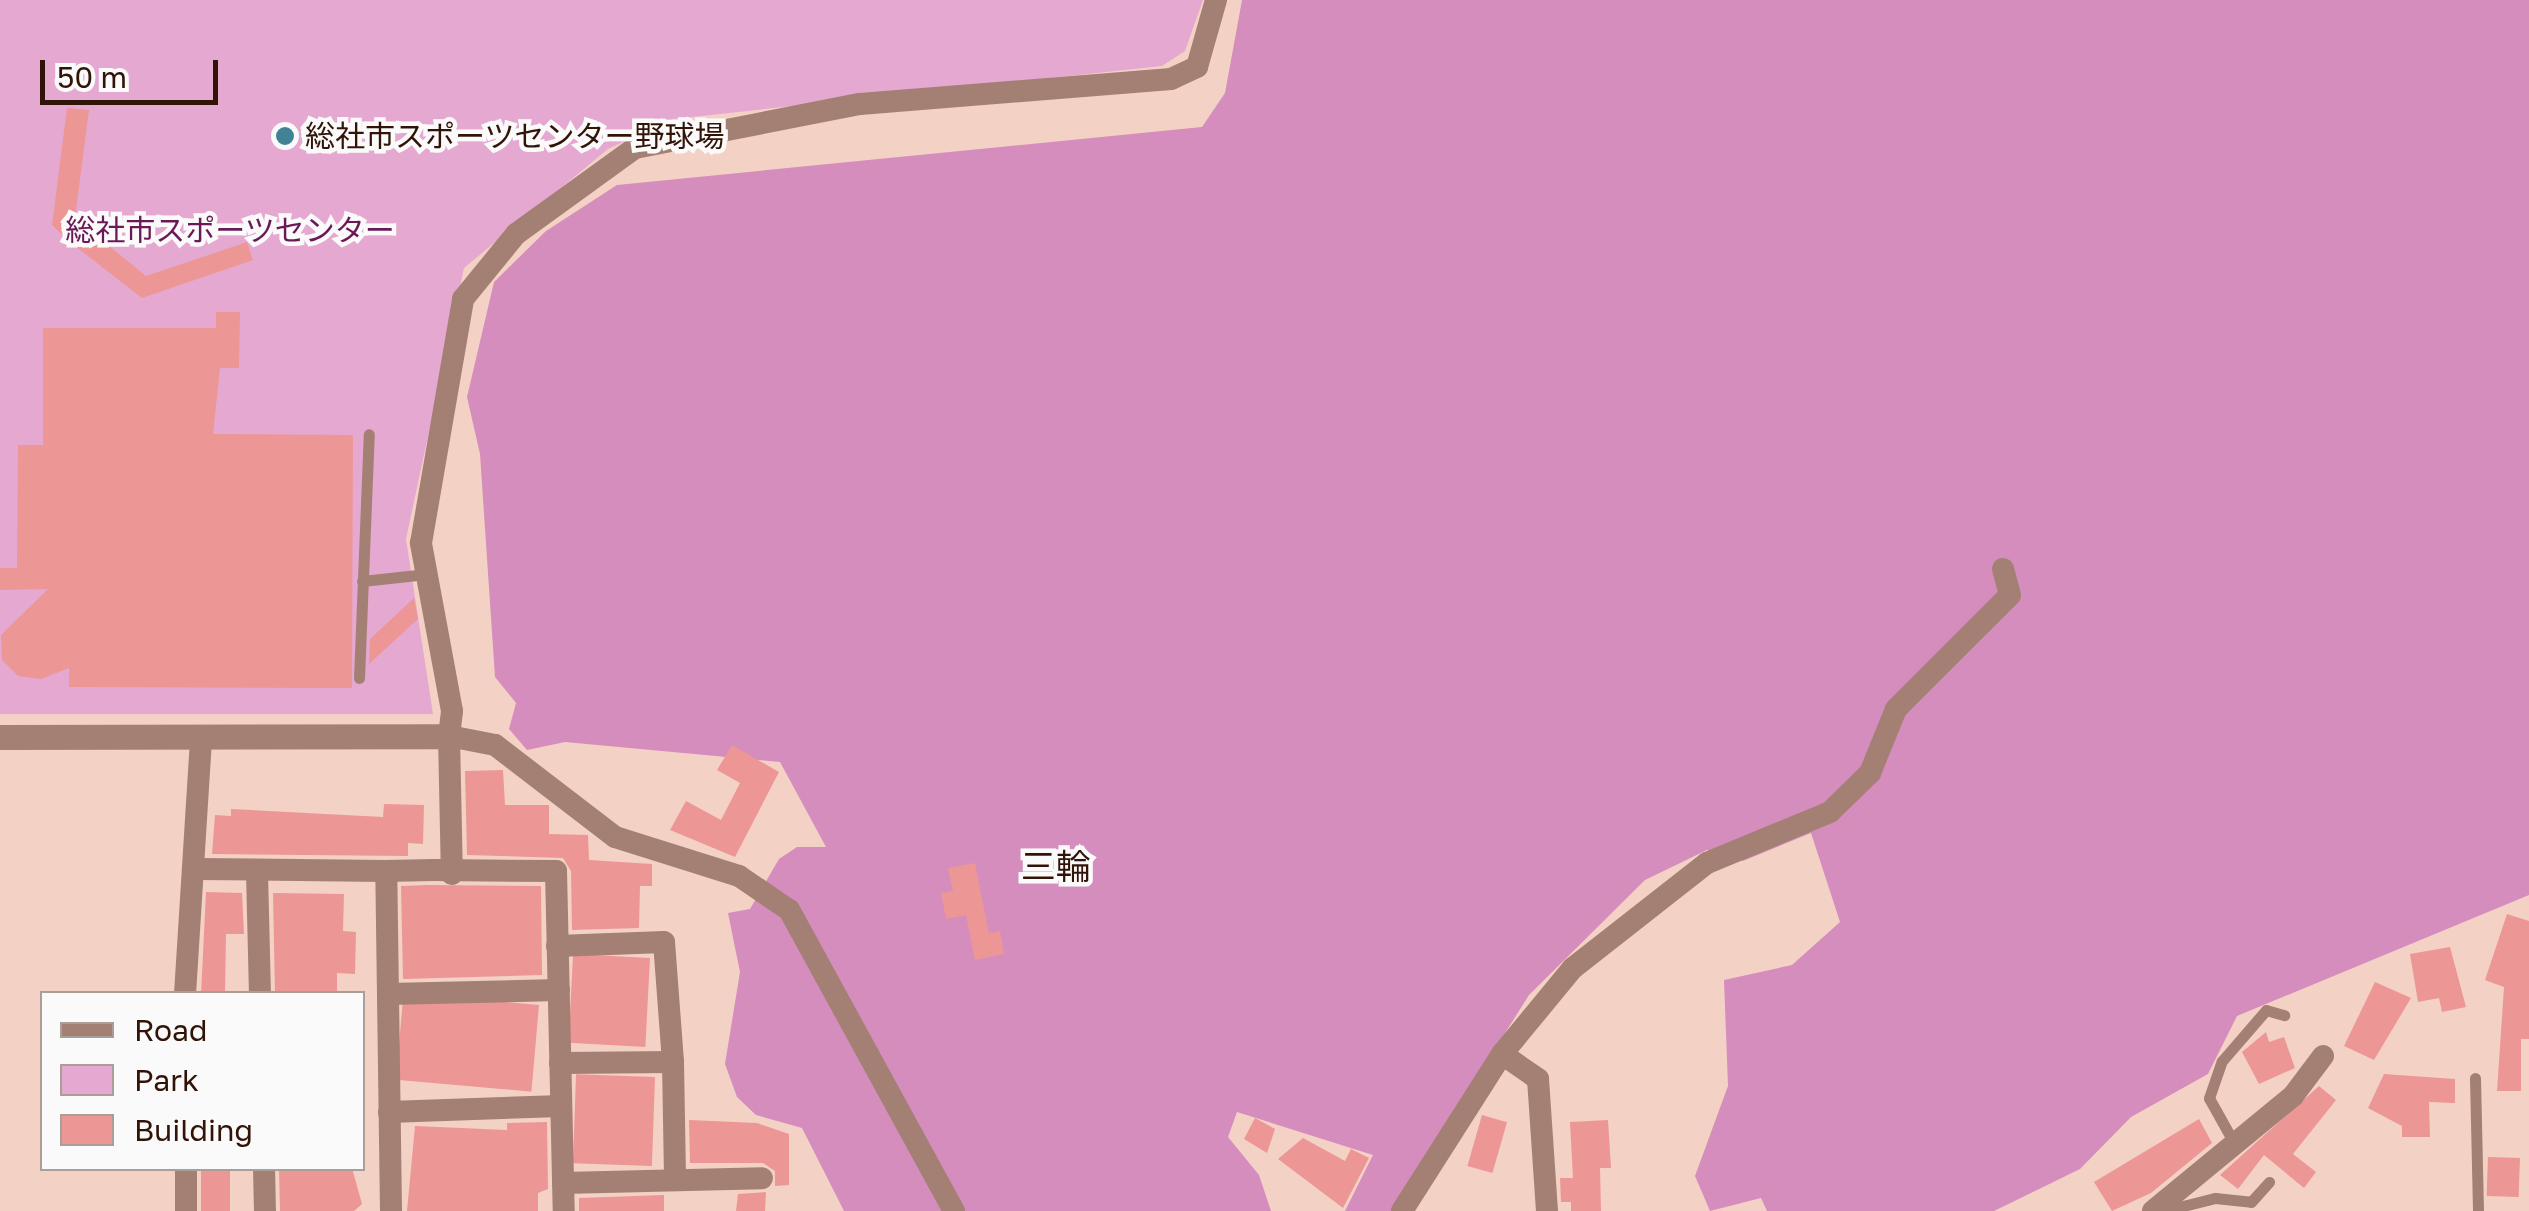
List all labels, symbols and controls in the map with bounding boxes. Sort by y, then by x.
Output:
scale bar [45,40,222,102]
text: 50 m [57,59,127,95]
place label: 総社市スポーツセンター野球場 [305,118,725,154]
marker: 総社市スポーツセンター野球場 [274,125,296,147]
park label: 総社市スポーツセンター [65,212,395,248]
district label: 三輪 [1021,845,1091,887]
legend [40,991,365,1171]
text: Road [134,1012,208,1048]
text: Park [134,1062,199,1098]
text: Building [134,1112,253,1148]

